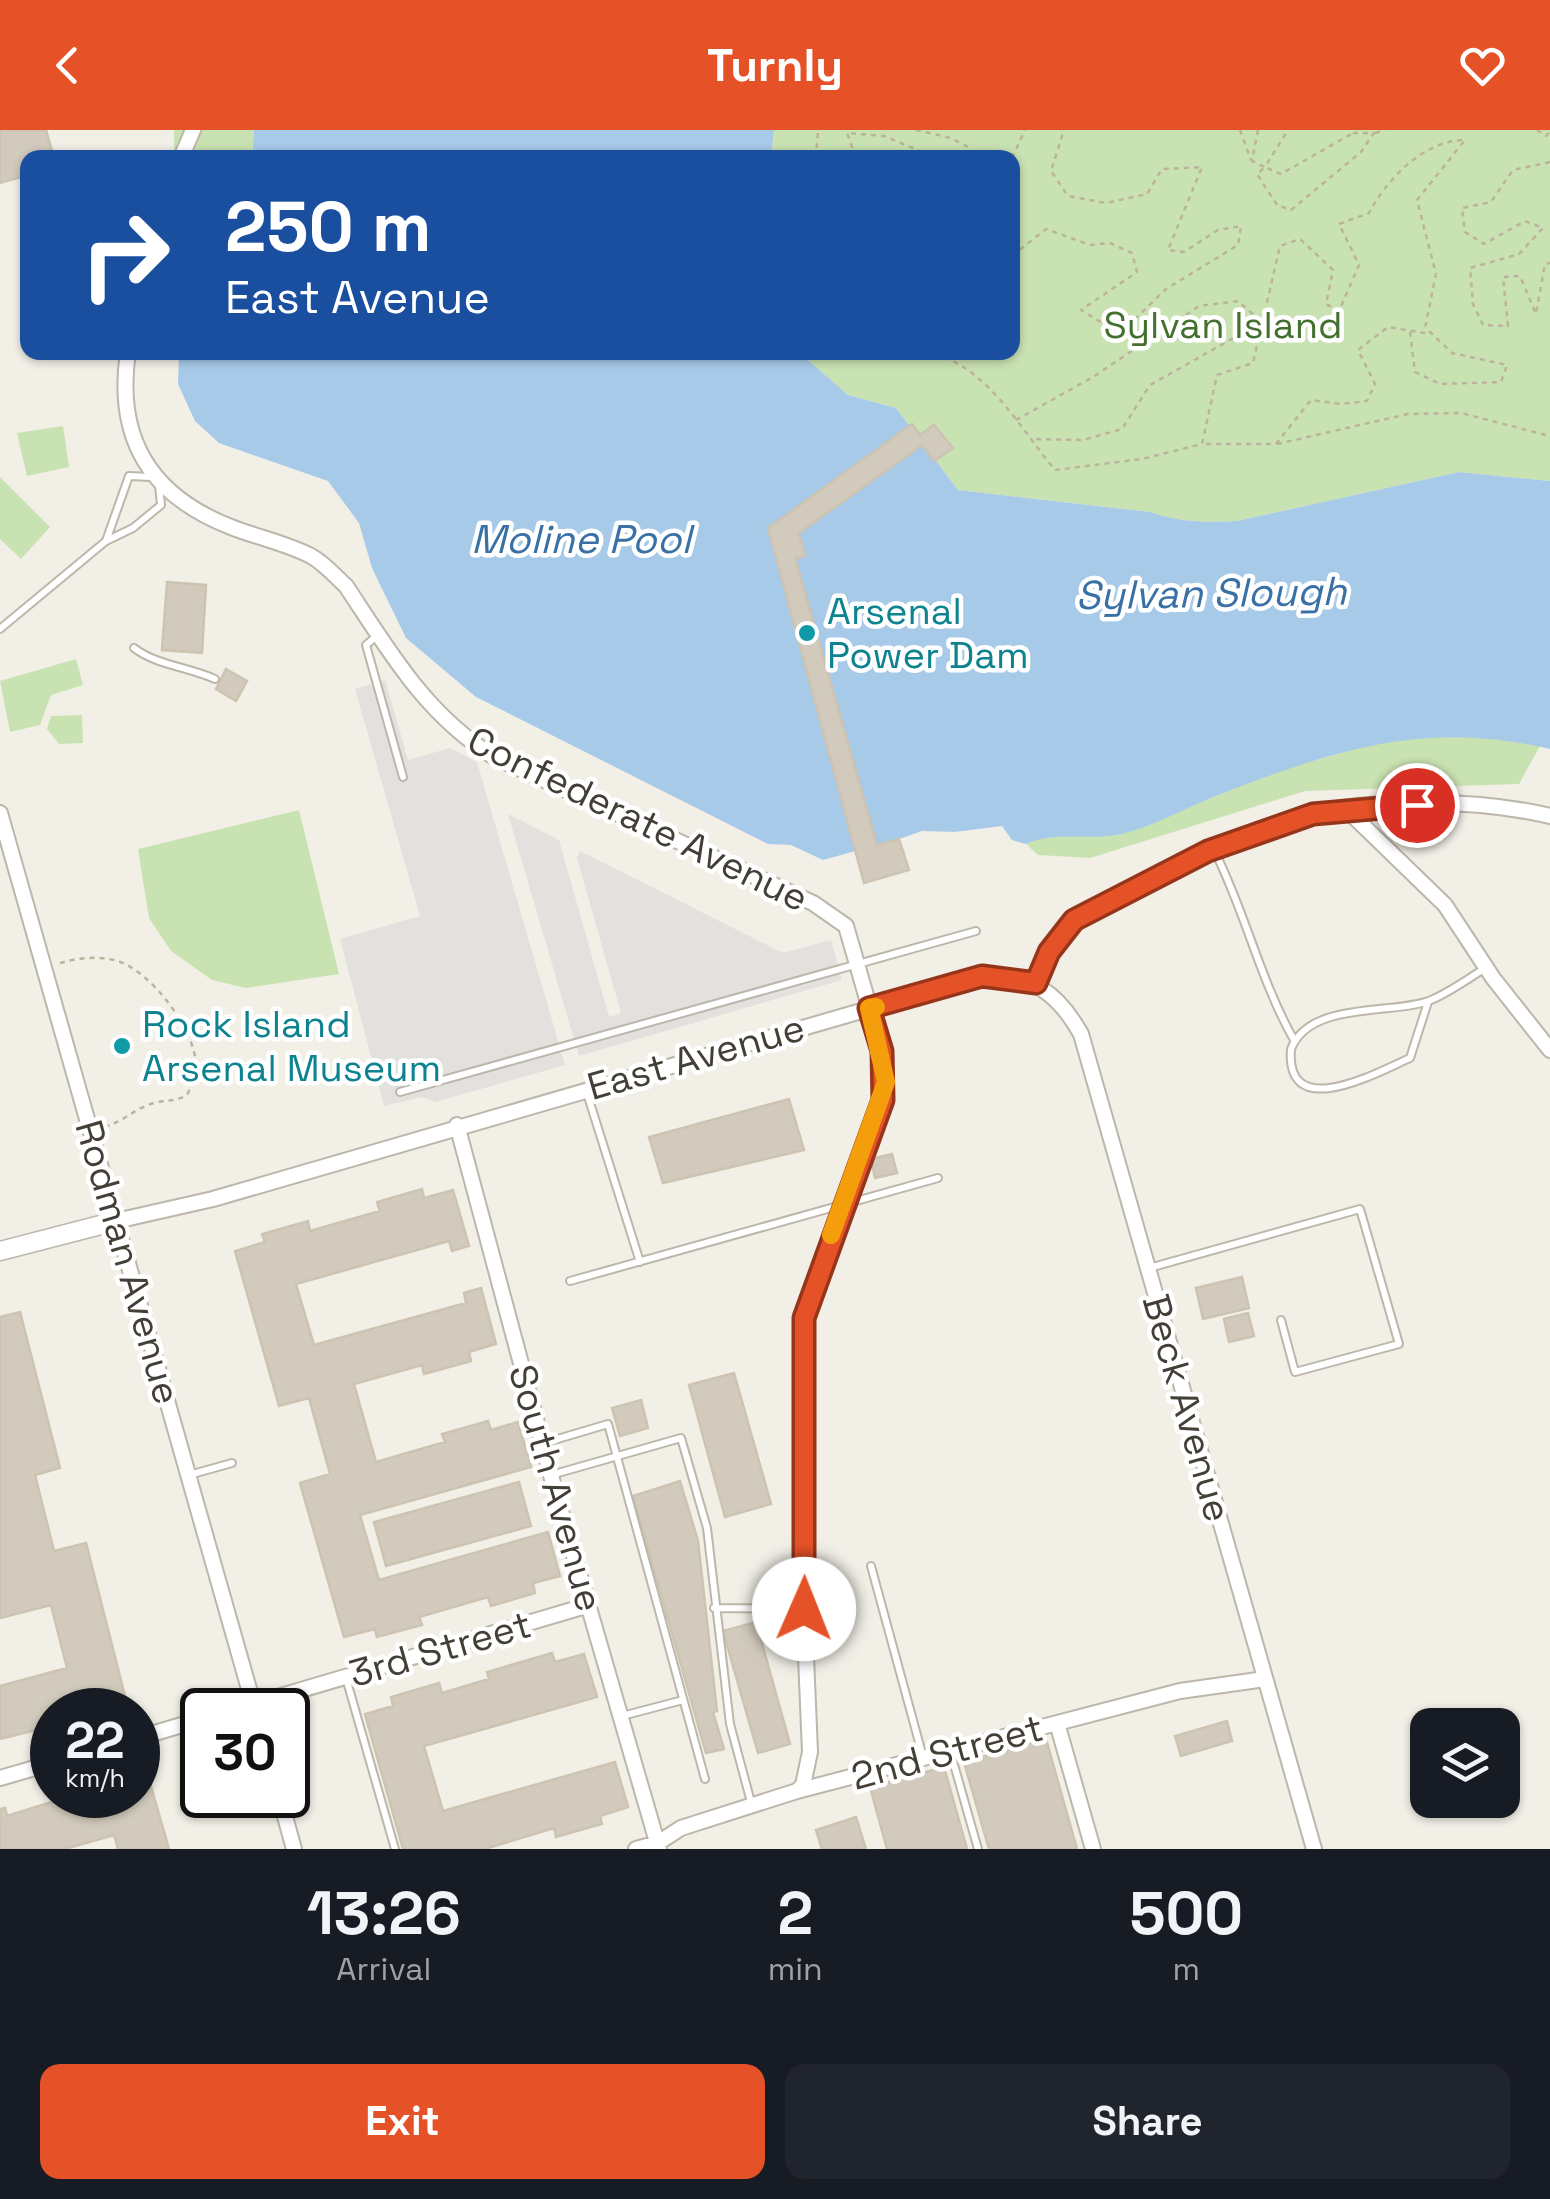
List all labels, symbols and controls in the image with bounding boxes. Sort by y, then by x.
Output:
text: Turnly [707,37,843,94]
icon: back [40,38,95,93]
icon: heart [1455,38,1510,93]
text: 250 m [225,182,432,271]
icon: right [60,190,190,320]
text: East Avenue [225,269,490,326]
park label: Sylvan Island [1104,301,1342,349]
water label: Moline Pool [471,514,695,565]
water label: Sylvan Slough [1075,566,1349,621]
place label: Arsenal Power Dam [827,587,1029,679]
marker: Arsenal Power Dam [796,622,818,644]
street label: Confederate Avenue [460,716,816,922]
pin [1375,763,1460,848]
icon: arrive [1390,778,1445,833]
place label: Rock Island Arsenal Museum [142,1000,441,1092]
street label: East Avenue [582,1003,810,1111]
marker: Rock Island Arsenal Museum [111,1035,133,1057]
street label: Rodman Avenue [65,1114,191,1410]
street label: Beck Avenue [1132,1289,1242,1527]
street label: South Avenue [498,1359,614,1617]
position arrow [752,1557,856,1661]
street label: 3rd Street [344,1600,536,1698]
speed limit sign: 30 [180,1688,310,1818]
street label: 2nd Street [846,1703,1048,1801]
map controls [1410,1708,1520,1818]
button: layers [1410,1708,1520,1818]
text: 22 [65,1709,125,1773]
text: km/h [65,1762,125,1794]
text: 13:26 [307,1875,461,1952]
text: 2 [777,1875,813,1952]
text: 500 [1129,1875,1243,1952]
text: Arrival [336,1949,431,1989]
text: min [768,1949,823,1989]
text: m [1173,1949,1200,1989]
button: Exit [40,2064,765,2179]
button: Share [785,2064,1510,2179]

